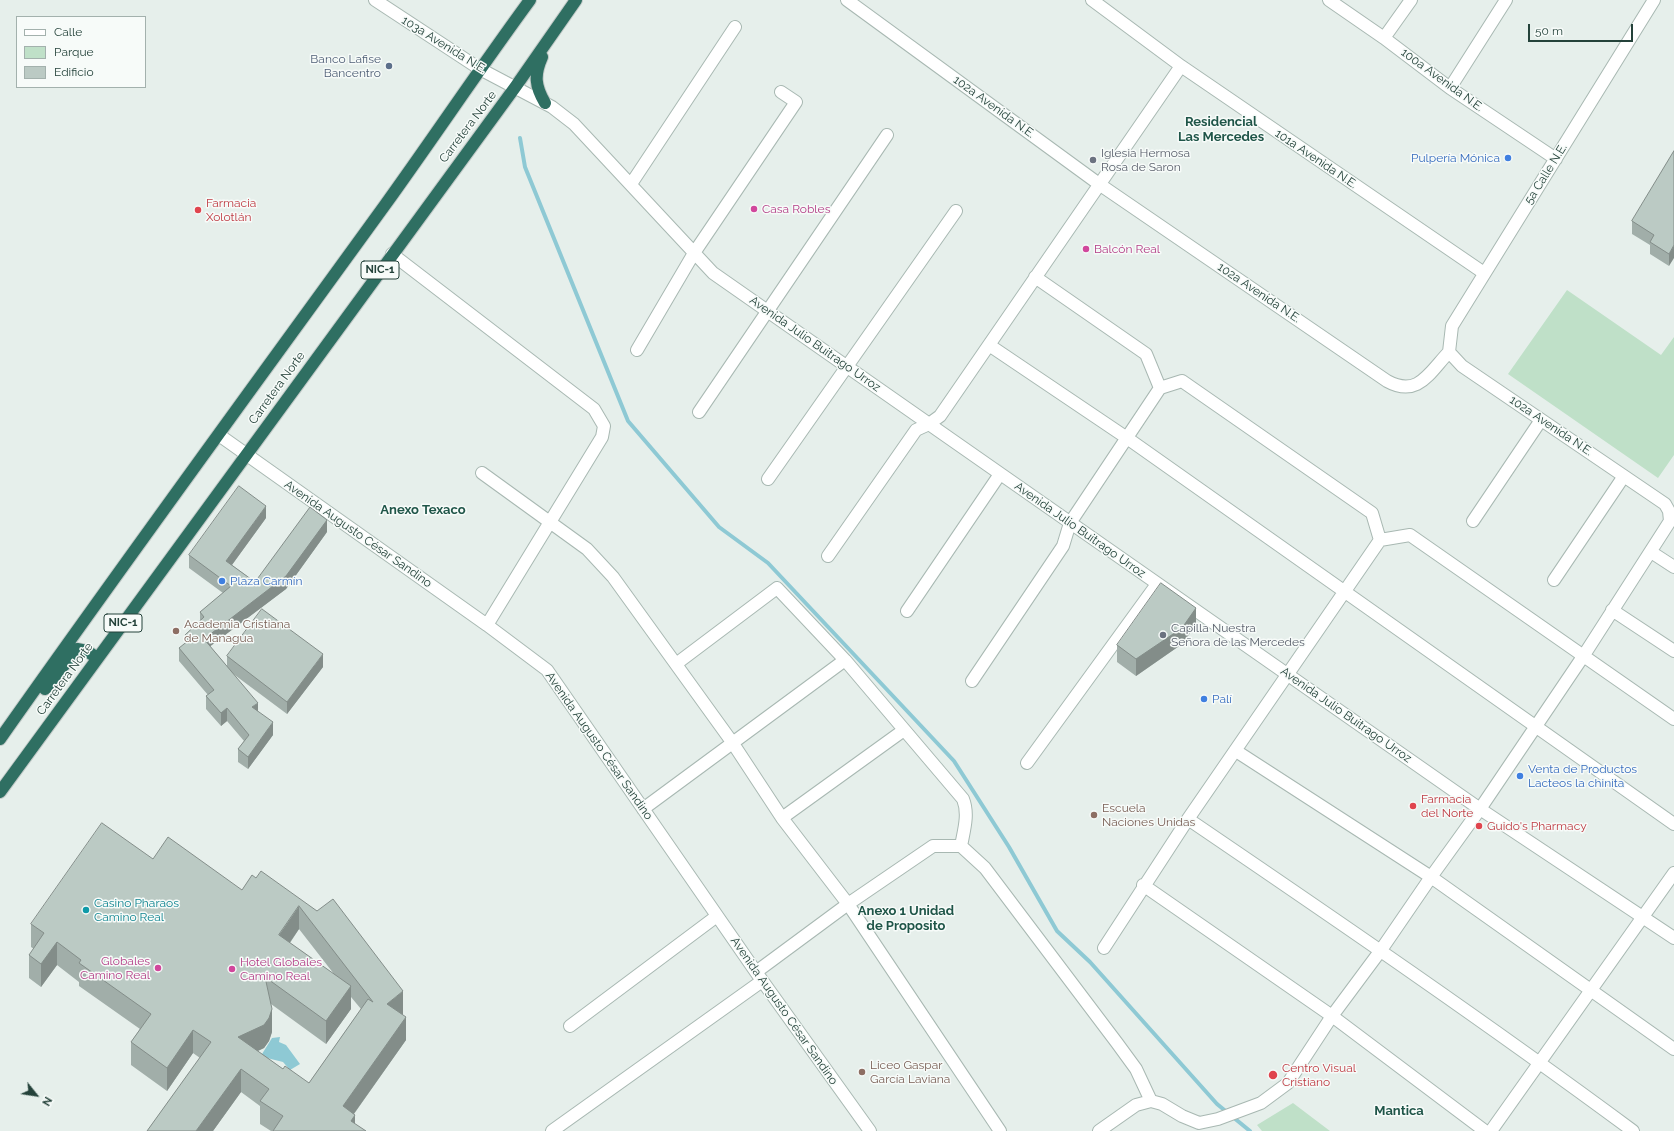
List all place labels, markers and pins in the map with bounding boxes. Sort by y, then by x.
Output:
place label: Banco Lafise Bancentro [310,52,381,80]
marker: Banco Lafise Bancentro [384,61,394,71]
place label: Iglesia Hermosa Rosa de Saron [1101,146,1190,174]
place label: Pulpería Mónica [1411,151,1500,165]
marker: Pulpería Mónica [1503,153,1513,163]
marker: Iglesia Hermosa Rosa de Saron [1088,155,1098,165]
place label: Farmacia Xolotlán [206,196,256,224]
place label: Casa Robles [762,202,830,216]
marker: Casa Robles [749,204,759,214]
marker: Farmacia Xolotlán [193,205,203,215]
place label: Balcón Real [1094,242,1160,256]
marker: Balcón Real [1081,244,1091,254]
place label: Plaza Carmín [230,574,302,588]
marker: Plaza Carmín [217,576,227,586]
place label: Academia Cristiana de Managua [184,617,290,645]
place label: Capilla Nuestra Señora de las Mercedes [1171,621,1305,649]
marker: Academia Cristiana de Managua [171,626,181,636]
marker: Capilla Nuestra Señora de las Mercedes [1158,630,1168,640]
place label: Palí [1212,692,1232,706]
marker: Palí [1199,694,1209,704]
place label: Venta de Productos Lacteos la chinita [1528,762,1637,790]
marker: Venta de Productos Lacteos la chinita [1515,771,1525,781]
place label: Farmacia del Norte [1421,792,1473,820]
place label: Escuela Naciones Unidas [1102,801,1195,829]
marker: Farmacia del Norte [1408,801,1418,811]
marker: Escuela Naciones Unidas [1089,810,1099,820]
place label: Guido's Pharmacy [1487,819,1587,833]
marker: Guido's Pharmacy [1474,821,1484,831]
place label: Casino Pharaos Camino Real [94,896,179,924]
marker: Casino Pharaos Camino Real [81,905,91,915]
place label: Globales Camino Real [80,954,150,982]
place label: Hotel Globales Camino Real [240,955,322,983]
marker: Globales Camino Real [153,963,163,973]
marker: Hotel Globales Camino Real [227,964,237,974]
place label: Liceo Gaspar García Laviana [870,1058,950,1086]
place label: Centro Visual Cristiano [1282,1061,1356,1089]
marker: Liceo Gaspar García Laviana [857,1067,867,1077]
marker: Centro Visual Cristiano [1267,1069,1279,1081]

